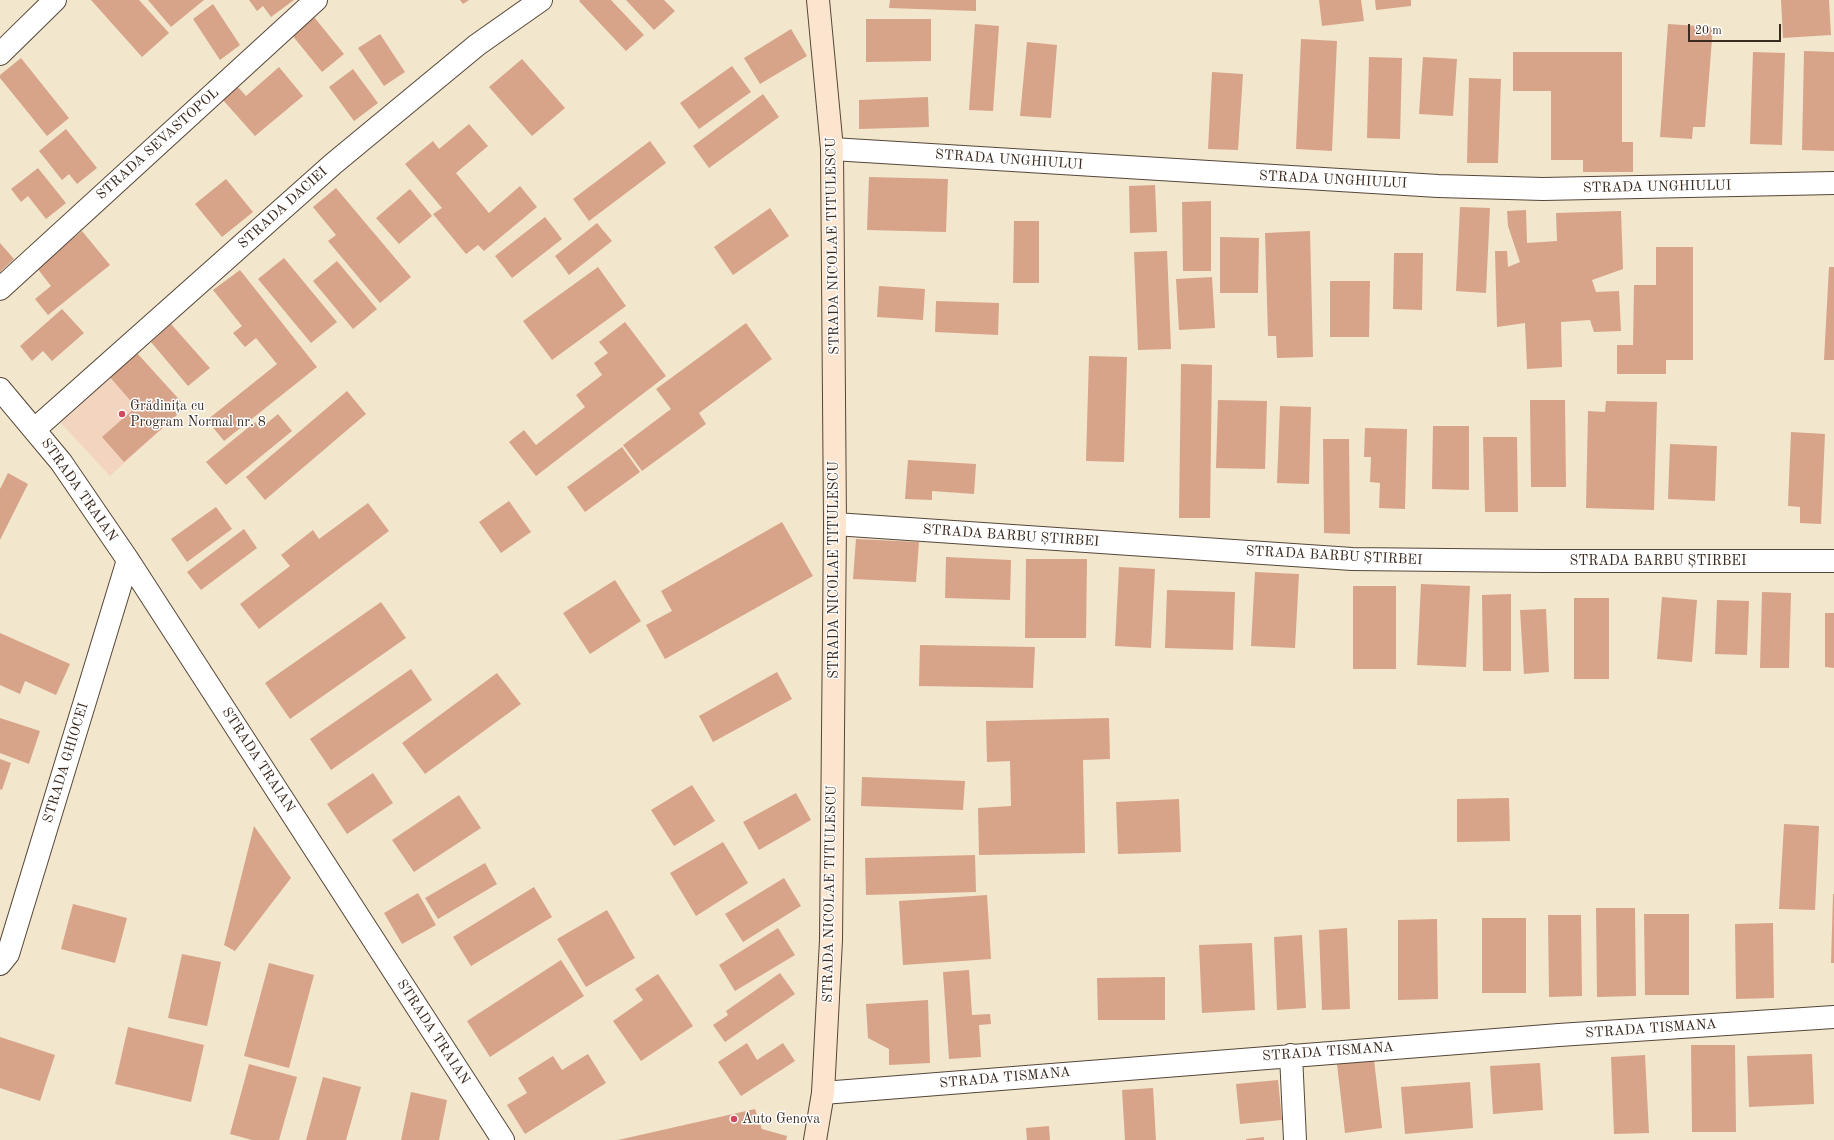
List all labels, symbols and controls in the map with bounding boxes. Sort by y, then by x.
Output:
scale bar [1690,16,1783,42]
text: 20 m [1695,25,1722,37]
street label: STRADA SEVASTOPOL [93,85,223,203]
street label: STRADA NICOLAE TITULESCU [823,137,843,355]
street label: STRADA UNGHIULUI [934,146,1084,174]
street label: STRADA DACIEI [235,164,331,252]
street label: STRADA UNGHIULUI [1259,168,1407,192]
street label: STRADA UNGHIULUI [1583,177,1731,197]
place label: Grădinița cu Program Normal nr. 8 [130,398,266,430]
marker: Grădinița cu Program Normal nr. 8 [117,409,127,419]
street label: STRADA TRAIAN [37,435,121,545]
street label: STRADA NICOLAE TITULESCU [826,461,842,679]
street label: STRADA BARBU ȘTIRBEI [922,521,1100,551]
street label: STRADA BARBU ȘTIRBEI [1245,543,1423,569]
street label: STRADA BARBU ȘTIRBEI [1569,553,1747,569]
street label: STRADA GHIOCEI [40,701,92,825]
street label: STRADA TRAIAN [218,704,298,816]
street label: STRADA NICOLAE TITULESCU [820,785,840,1003]
street label: STRADA TRAIAN [393,976,473,1088]
street label: STRADA TISMANA [1585,1016,1717,1042]
street label: STRADA TISMANA [1262,1039,1394,1065]
street label: STRADA TISMANA [939,1064,1071,1092]
place label: Auto Genova [742,1111,820,1127]
marker: Auto Genova [729,1114,739,1124]

